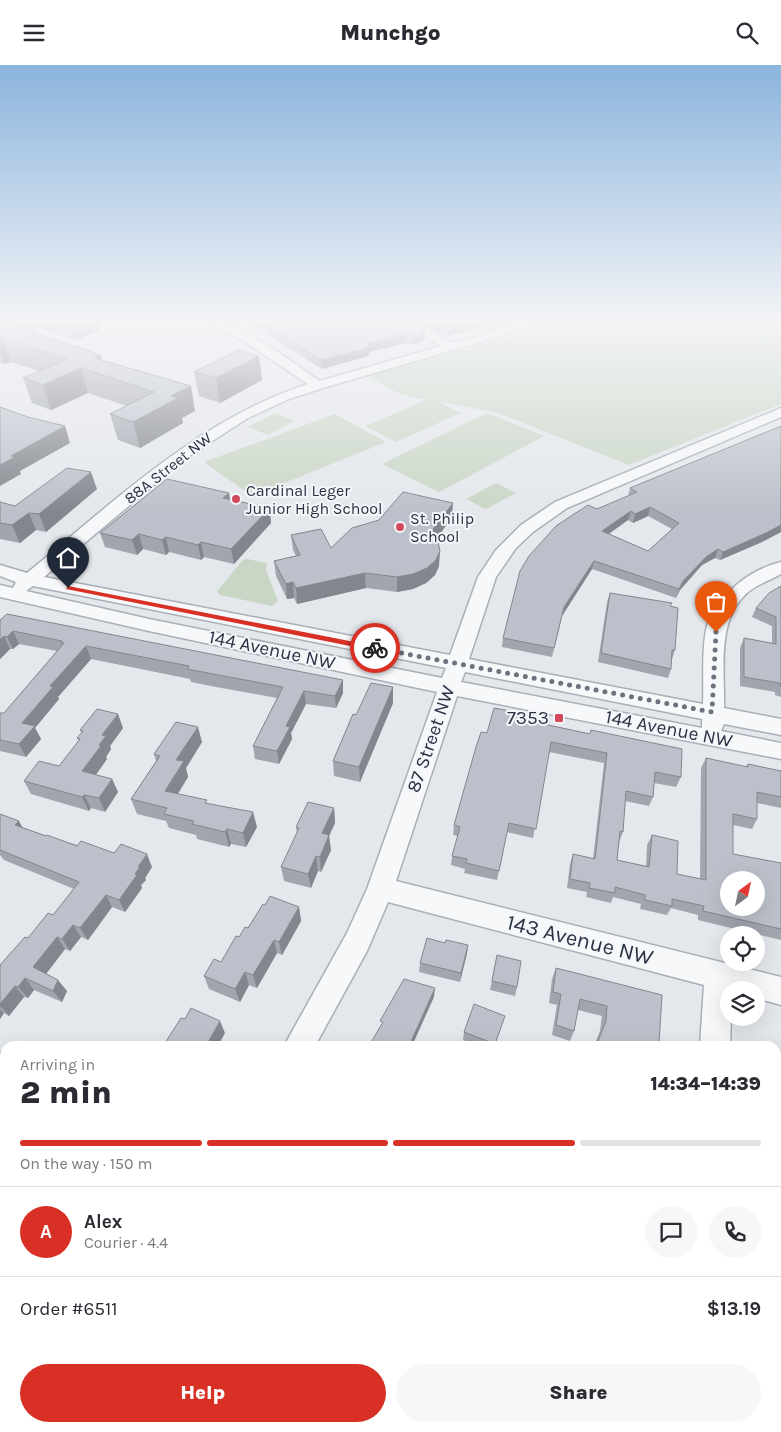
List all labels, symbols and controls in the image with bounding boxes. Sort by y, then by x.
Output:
icon: menu [20,19,48,47]
icon: search [733,19,761,47]
text: Munchgo [340,20,441,46]
street label: 88A Street NW [121,428,216,508]
place label: Cardinal Leger Junior High School [246,481,382,518]
marker: Cardinal Leger Junior High School [230,493,242,505]
place label: St. Philip School [410,509,474,546]
marker: St. Philip School [394,521,406,533]
pin [47,537,89,588]
icon: home [54,544,82,572]
pin [695,581,737,632]
icon: bag [702,588,730,616]
courier [350,623,400,673]
street label: 144 Avenue NW [207,626,337,674]
icon: bike [361,634,389,662]
street label: 87 Street NW [402,683,460,795]
street label: 144 Avenue NW [604,706,734,752]
place label: 7353 [507,707,549,729]
marker: 7353 [553,712,565,724]
north arrow [720,871,765,916]
map controls [720,871,765,1026]
street label: 143 Avenue NW [504,909,656,971]
button: locate [720,926,765,971]
button: layers [720,981,765,1026]
text: Arriving in [20,1055,95,1074]
text: 14:34–14:39 [650,1073,761,1095]
text: 2 min [20,1074,112,1111]
text: On the way · 150 m [20,1154,152,1173]
button: chat [645,1206,697,1258]
button: phone [709,1206,761,1258]
text: Alex [84,1211,122,1233]
text: A [40,1221,52,1243]
text: Courier · 4.4 [84,1233,168,1252]
text: Order #6511 [20,1298,118,1320]
text: $13.19 [707,1298,761,1320]
button: Help [20,1364,386,1422]
button: Share [396,1364,761,1422]

